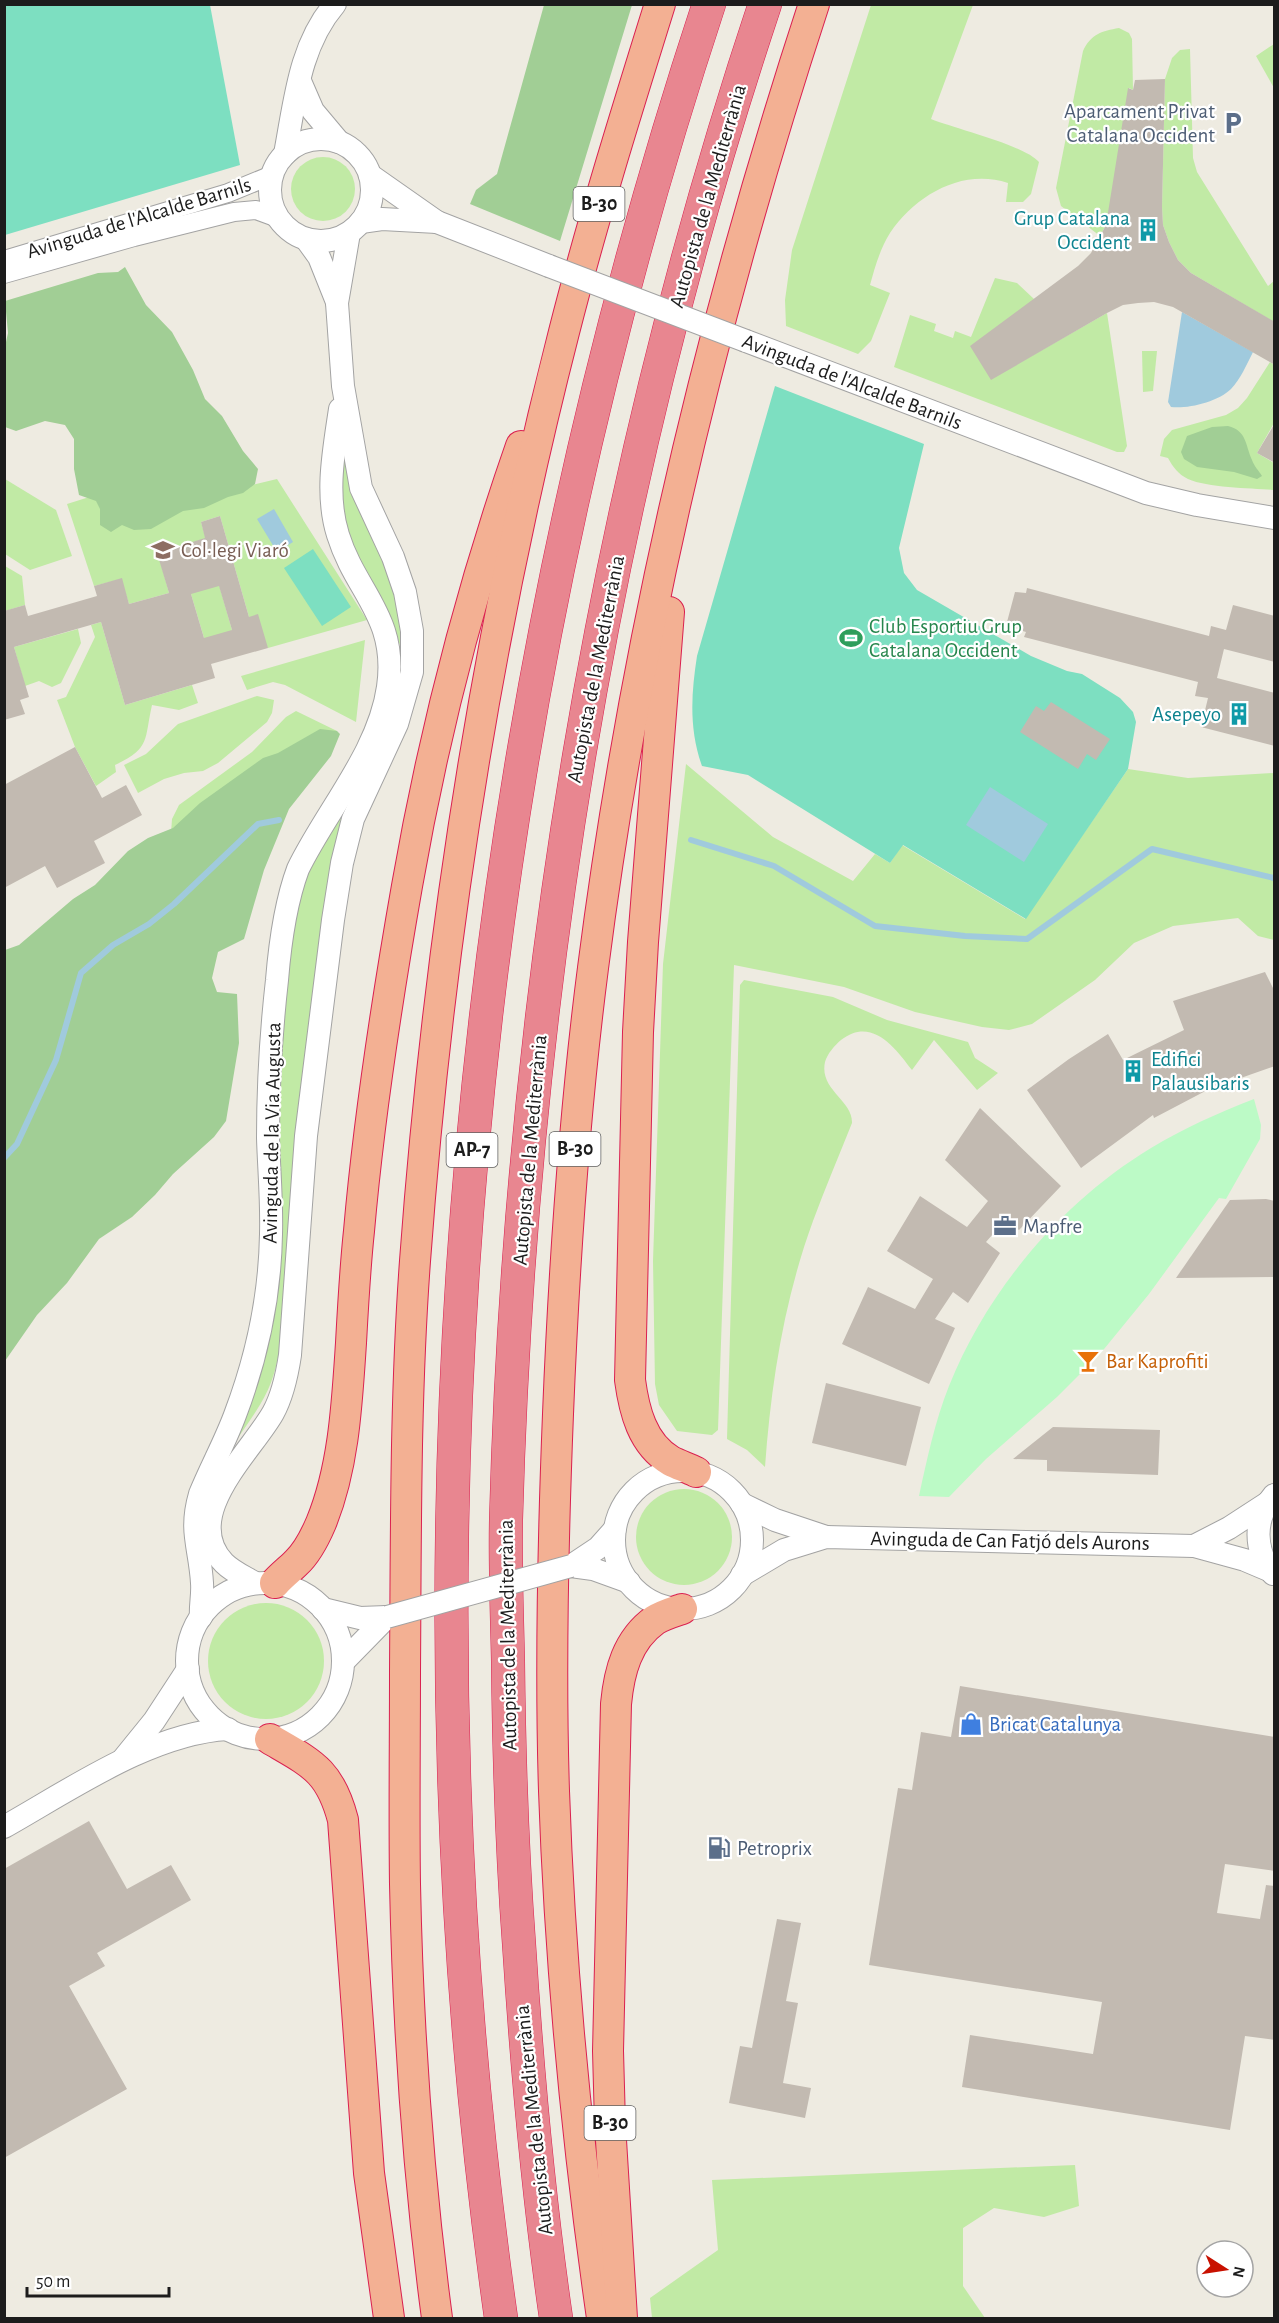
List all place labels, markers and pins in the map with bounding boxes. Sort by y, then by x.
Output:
place label: Aparcament Privat Catalana Occident [1064,101,1215,146]
parking icon: Aparcament Privat Catalana Occident [1220,110,1246,136]
place label: Grup Catalana Occident [1014,208,1130,253]
building icon: Grup Catalana Occident [1135,217,1161,243]
school or university icon: Col·legi Viaró [150,537,176,563]
place label: Col·legi Viaró [181,540,289,561]
place label: Club Esportiu Grup Catalana Occident [869,616,1022,661]
sports icon: Club Esportiu Grup Catalana Occident [838,625,864,651]
building icon: Asepeyo [1226,701,1252,727]
place label: Asepeyo [1152,704,1221,725]
place label: Edifici Palausibaris [1151,1049,1249,1094]
building icon: Edifici Palausibaris [1120,1058,1146,1084]
office icon: Mapfre [992,1213,1018,1239]
place label: Mapfre [1023,1216,1082,1237]
bar icon: Bar Kaprofiti [1075,1348,1101,1374]
place label: Bar Kaprofiti [1106,1351,1209,1372]
shop icon: Bricat Catalunya [958,1711,984,1737]
place label: Bricat Catalunya [989,1714,1121,1735]
fuel station icon: Petroprix [706,1835,732,1861]
place label: Petroprix [737,1838,812,1859]

